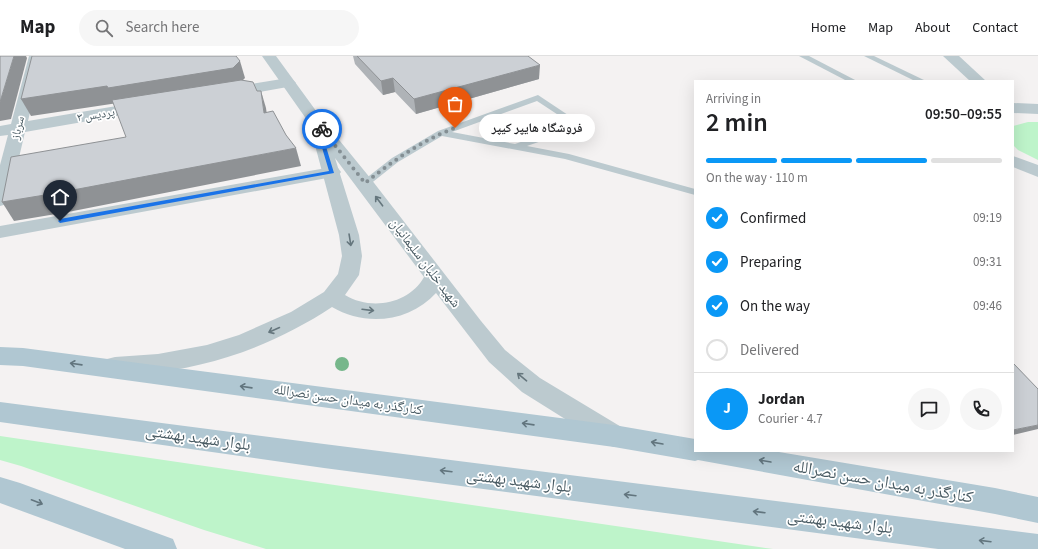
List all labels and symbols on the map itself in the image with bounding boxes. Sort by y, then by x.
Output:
pin [438,87,472,128]
street label: پردیس ۳ [76,104,117,126]
courier [302,109,342,149]
street label: سرباز [7,114,29,143]
callout: فروشگاه هایپر کیپر [479,114,595,142]
pin [43,180,77,221]
one-way arrow [374,195,383,206]
street label: شهید خلبان سلیمانیان [385,214,465,312]
one-way arrow [346,233,354,246]
one-way arrow [361,307,374,314]
one-way arrow [268,326,280,334]
one-way arrow [70,360,83,368]
one-way arrow [516,373,527,382]
street label: کنارگذر به میدان حسن نصرالله [272,380,424,420]
one-way arrow [240,383,253,391]
street label: بلوار شهید بهشتی [144,419,252,457]
one-way arrow [522,420,535,428]
one-way arrow [650,439,663,447]
street label: کنارگذر به میدان حسن نصرالله [791,454,975,510]
one-way arrow [759,457,772,465]
street label: بلوار شهید بهشتی [465,463,573,499]
one-way arrow [440,467,453,475]
one-way arrow [624,491,637,499]
one-way arrow [31,499,43,507]
street label: بلوار شهید بهشتی [786,504,894,540]
one-way arrow [753,508,766,516]
one-way arrow [979,537,992,545]

